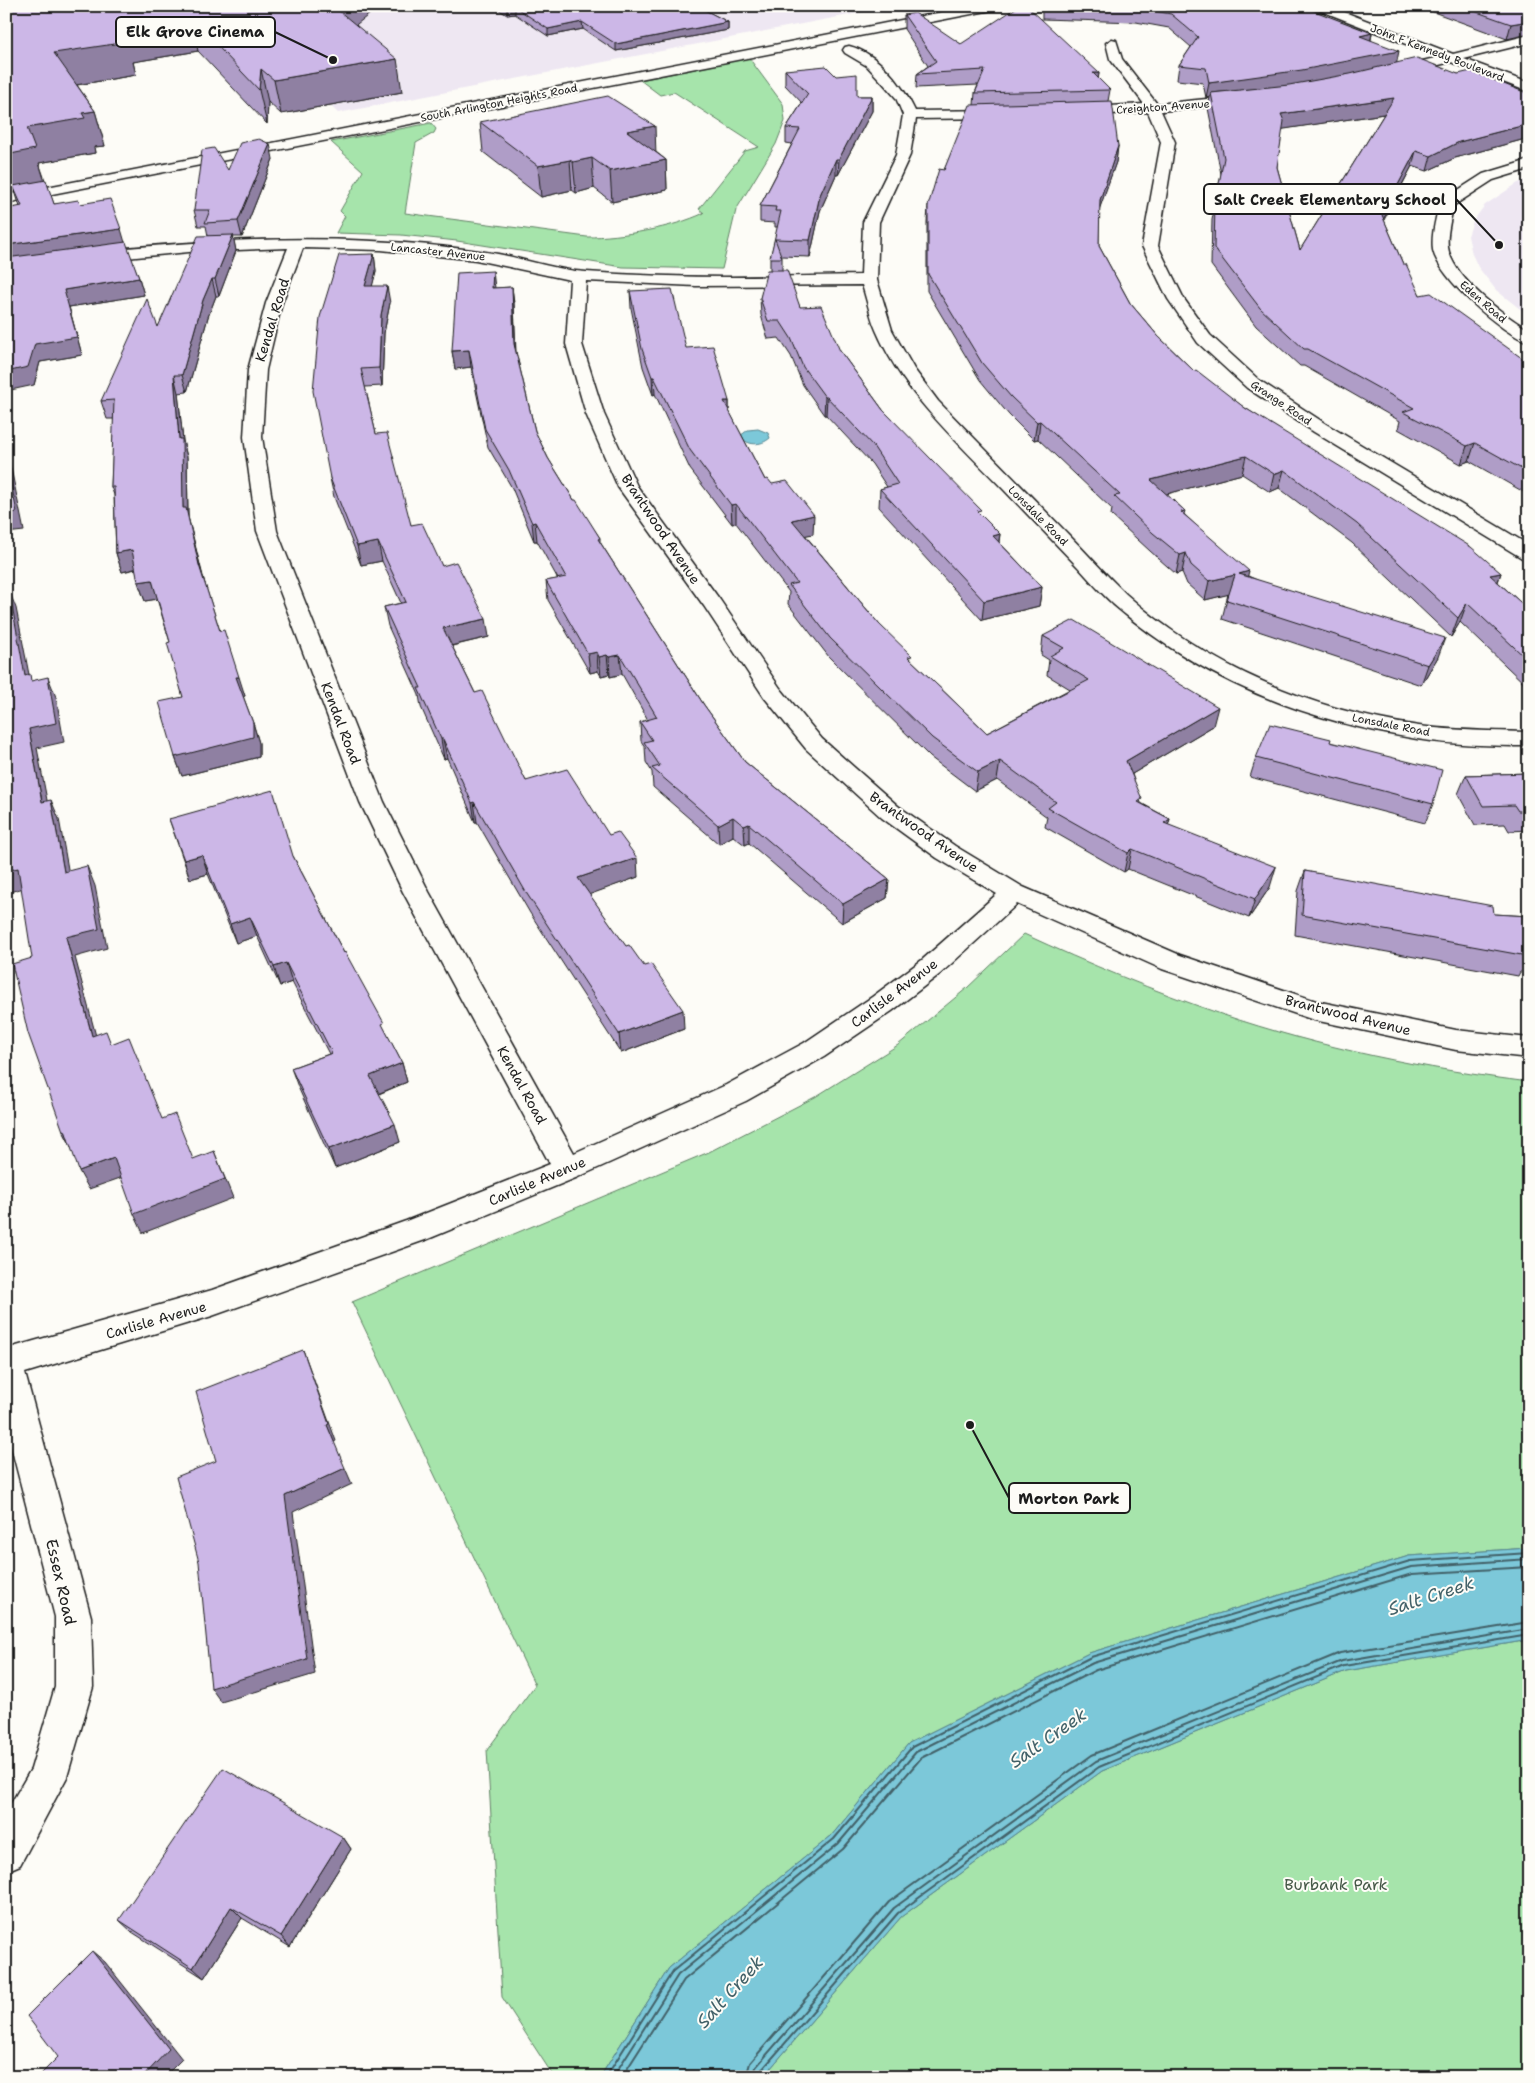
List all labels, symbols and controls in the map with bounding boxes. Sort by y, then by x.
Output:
callout: Elk Grove Cinema [116,17,275,47]
street label: John F Kennedy Boulevard [1368,20,1506,86]
text: Elk Grove Cinema [126,22,265,42]
street label: South Arlington Heights Road [419,80,579,126]
street label: Creighton Avenue [1116,96,1210,118]
callout: Salt Creek Elementary School [1204,184,1456,214]
text: Salt Creek Elementary School [1214,190,1446,210]
street label: Lancaster Avenue [390,240,486,264]
street label: Kendal Road [251,276,293,364]
street label: Eden Road [1456,277,1510,327]
street label: Grange Road [1248,377,1314,429]
street label: Brantwood Avenue [617,470,705,588]
street label: Lonsdale Road [1005,483,1071,549]
street label: Kendal Road [317,679,365,767]
street label: Lonsdale Road [1351,710,1431,740]
street label: Brantwood Avenue [866,788,982,876]
street label: Carlisle Avenue [847,955,941,1031]
street label: Brantwood Avenue [1283,991,1413,1039]
street label: Kendal Road [493,1043,551,1127]
street label: Carlisle Avenue [486,1152,588,1210]
street label: Carlisle Avenue [104,1297,208,1343]
callout: Morton Park [1009,1483,1130,1513]
text: Morton Park [1018,1489,1120,1509]
street label: Essex Road [41,1537,81,1627]
water label: Salt Creek [1385,1571,1478,1621]
water label: Salt Creek [1005,1702,1092,1773]
park label: Burbank Park [1284,1874,1388,1895]
water label: Salt Creek [691,1950,769,2033]

